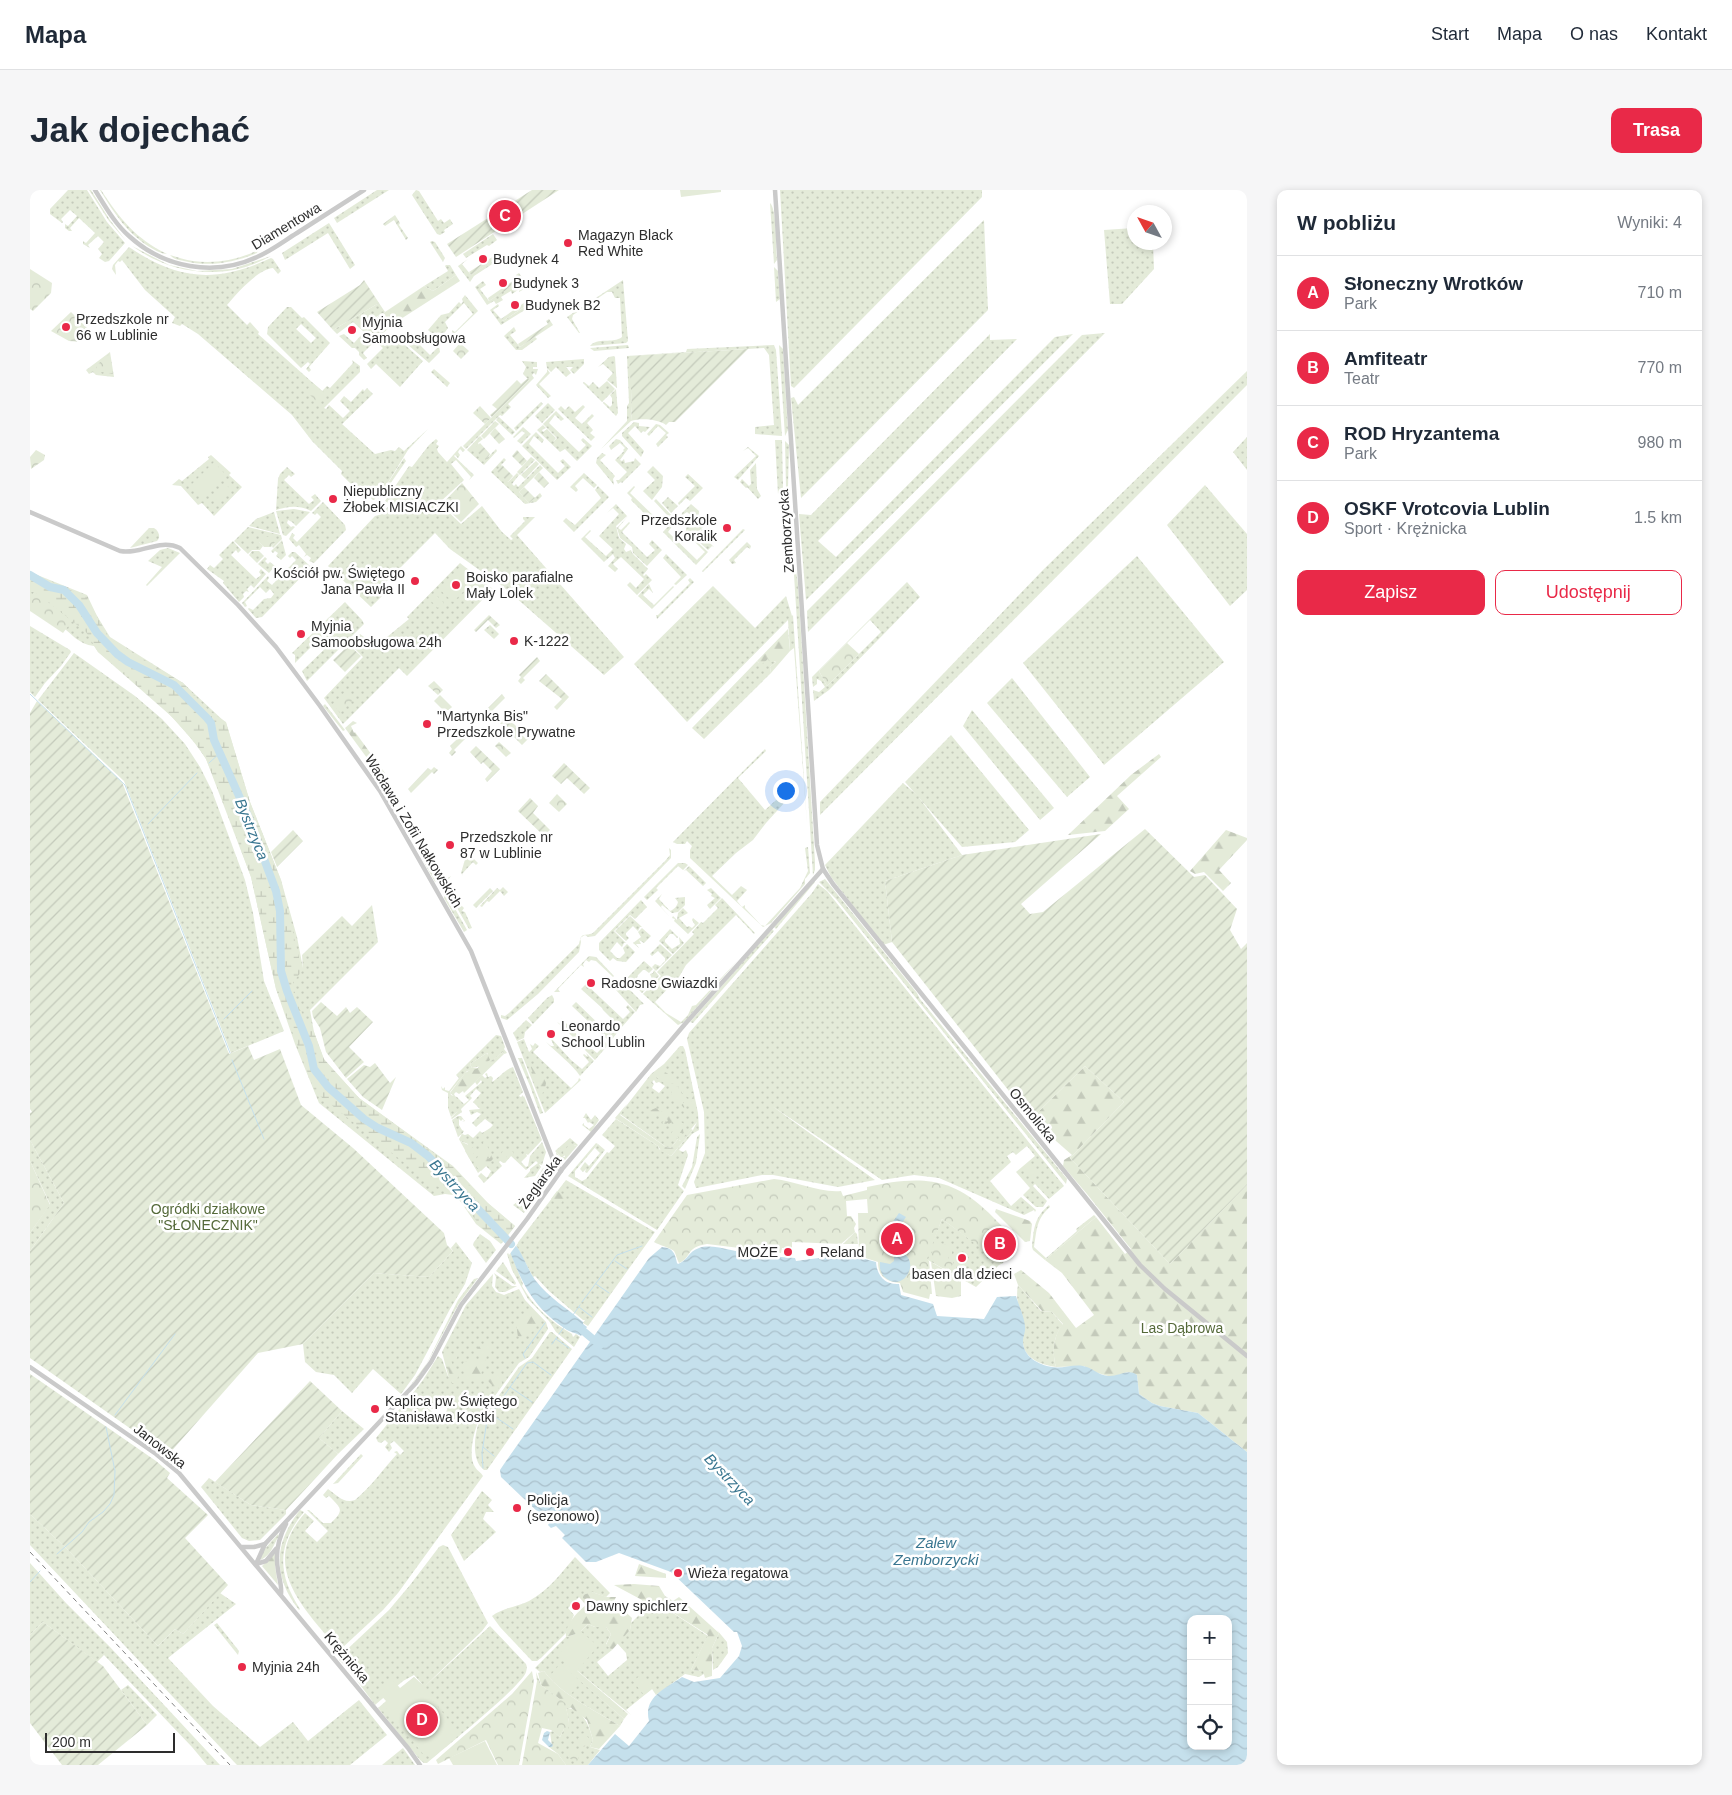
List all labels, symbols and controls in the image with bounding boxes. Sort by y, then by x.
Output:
text: Mapa [25,21,86,48]
text: Start [1431,24,1469,44]
text: Mapa [1497,24,1542,44]
text: O nas [1570,24,1618,44]
text: Kontakt [1646,24,1707,44]
button: Trasa [1611,108,1702,153]
text: Jak dojechać [30,110,250,149]
pin: C [489,197,521,235]
street label: Diamentowa [249,199,324,253]
north arrow [1127,205,1172,250]
text: W pobliżu [1297,211,1396,234]
text: Wyniki: 4 [1617,214,1682,231]
place label: Magazyn Black Red White [578,227,674,259]
marker: Magazyn Black Red White [562,237,574,249]
place label: Budynek 4 [493,251,559,267]
marker: Budynek 4 [477,253,489,265]
text: Słoneczny Wrotków [1344,273,1523,294]
place label: Budynek 3 [513,275,579,291]
marker: Budynek 3 [497,277,509,289]
text: A [1307,284,1319,301]
text: 710 m [1638,284,1682,301]
text: Park [1344,295,1377,312]
place label: Budynek B2 [525,297,601,313]
marker: Budynek B2 [509,299,521,311]
place label: Przedszkole nr 66 w Lublinie [76,311,169,343]
place label: Myjnia Samoobsługowa [362,314,466,346]
marker: Przedszkole nr 66 w Lublinie [60,321,72,333]
marker: Myjnia Samoobsługowa [346,324,358,336]
text: Amfiteatr [1344,348,1427,369]
text: B [1307,359,1319,376]
text: 770 m [1638,359,1682,376]
text: Teatr [1344,370,1380,387]
text: ROD Hryzantema [1344,423,1499,444]
text: C [1307,434,1319,451]
text: 980 m [1638,434,1682,451]
text: Park [1344,445,1377,462]
place label: Niepubliczny Żłobek MISIACZKI [343,483,459,515]
street label: Zemborzycka [775,488,797,573]
marker: Niepubliczny Żłobek MISIACZKI [327,493,339,505]
text: OSKF Vrotcovia Lublin [1344,498,1550,519]
text: D [1307,509,1319,526]
text: 1.5 km [1634,509,1682,526]
place label: Przedszkole Koralik [641,512,718,544]
text: Sport · Krężnicka [1344,520,1467,537]
marker: Przedszkole Koralik [721,522,733,534]
place label: Kościół pw. Świętego Jana Pawła II [273,564,405,597]
place label: Boisko parafialne Mały Lolek [466,569,574,601]
button: Zapisz [1297,570,1485,615]
button: Udostępnij [1495,570,1682,615]
marker: Kościół pw. Świętego Jana Pawła II [409,575,421,587]
marker: Boisko parafialne Mały Lolek [450,579,462,591]
place label: Myjnia Samoobsługowa 24h [311,618,442,650]
marker: Myjnia Samoobsługowa 24h [295,628,307,640]
place label: K-1222 [524,633,569,649]
marker: K-1222 [508,635,520,647]
place label: "Martynka Bis" Przedszkole Prywatne [437,708,576,740]
marker: "Martynka Bis" Przedszkole Prywatne [421,718,433,730]
street label: Wacława i Zofii Nałkowskich [362,752,466,910]
your location [773,778,799,804]
water label: Bystrzyca [232,796,272,862]
place label: Przedszkole nr 87 w Lublinie [460,829,553,861]
marker: Przedszkole nr 87 w Lublinie [444,839,456,851]
place label: Radosne Gwiazdki [601,975,718,991]
marker: Radosne Gwiazdki [585,977,597,989]
place label: Leonardo School Lublin [561,1018,645,1050]
marker: Leonardo School Lublin [545,1028,557,1040]
street label: Osmolicka [1006,1085,1060,1146]
street label: Żeglarska [515,1152,565,1212]
water label: Bystrzyca [427,1155,483,1215]
park label: Ogródki działkowe "SŁONECZNIK" [151,1201,265,1233]
pin: A [881,1220,913,1258]
pin: B [984,1225,1016,1263]
place label: MOŻE [738,1243,778,1260]
place label: Reland [820,1244,864,1260]
marker: MOŻE [782,1246,794,1258]
marker: Reland [804,1246,816,1258]
marker: basen dla dzieci [956,1252,968,1264]
place label: basen dla dzieci [912,1266,1012,1282]
park label: Las Dąbrowa [1141,1320,1223,1336]
place label: Kaplica pw. Świętego Stanisława Kostki [385,1392,518,1425]
marker: Kaplica pw. Świętego Stanisława Kostki [369,1403,381,1415]
street label: Janowska [131,1421,190,1472]
water label: Bystrzyca [701,1450,759,1508]
place label: Policja (sezonowo) [527,1492,599,1524]
marker: Policja (sezonowo) [511,1502,523,1514]
water label: Zalew Zemborzycki [892,1534,979,1568]
place label: Wieża regatowa [688,1565,789,1581]
marker: Wieża regatowa [672,1567,684,1579]
place label: Dawny spichlerz [586,1598,688,1614]
marker: Dawny spichlerz [570,1600,582,1612]
map controls [1187,1615,1232,1750]
button: + [1187,1615,1232,1660]
street label: Krężnicka [321,1628,373,1686]
place label: Myjnia 24h [252,1659,320,1675]
button: − [1187,1660,1232,1705]
marker: Myjnia 24h [236,1661,248,1673]
pin: D [406,1701,438,1739]
button: locate [1187,1705,1232,1750]
scale bar [45,1730,175,1753]
text: 200 m [52,1734,91,1750]

